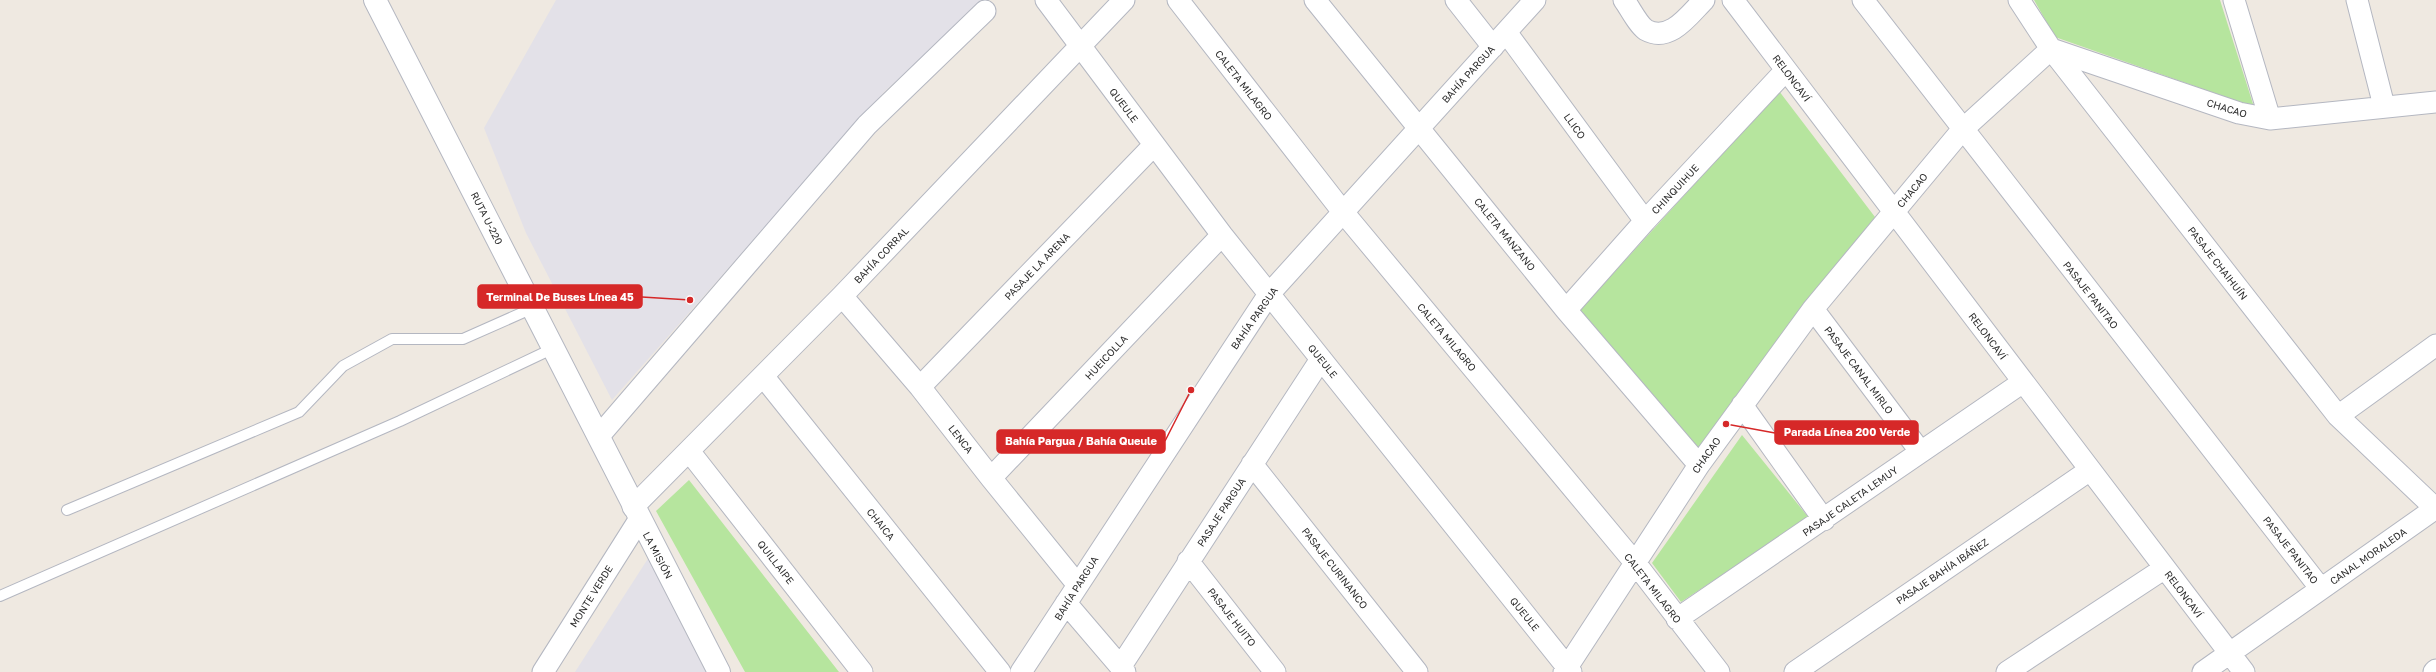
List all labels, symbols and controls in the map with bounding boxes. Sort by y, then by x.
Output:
street label: BAHÍA PARGUA [1439,43,1497,105]
street label: CALETA MILAGRO [1213,48,1275,122]
street label: RELONCAVÍ [1771,52,1814,104]
street label: QUEULE [1107,85,1141,125]
street label: CHACAO [2205,96,2249,120]
street label: LLICO [1562,111,1588,141]
street label: CHINQUIHUE [1649,162,1701,216]
street label: CHACAO [1894,170,1930,210]
street label: RUTA U-220 [469,190,505,246]
street label: CALETA MANZANO [1472,195,1538,273]
street label: BAHÍA CORRAL [851,224,911,286]
street label: PASAJE CHAIHUÍN [2186,224,2250,302]
street label: PASAJE LA ARENA [1002,230,1072,302]
street label: PASAJE PANITAO [2061,259,2121,331]
street label: BAHÍA PARGUA [1228,284,1280,351]
callout: Terminal De Buses Línea 45 [478,285,642,308]
text: Terminal De Buses Línea 45 [486,290,634,303]
street label: CALETA MILAGRO [1415,300,1479,374]
street label: RELONCAVÍ [1967,310,2010,362]
street label: PASAJE CANAL MIRLO [1822,324,1896,416]
street label: HUEICOLLA [1082,332,1130,382]
street label: QUEULE [1306,342,1340,380]
callout: Parada Línea 200 Verde [1775,421,1918,444]
street label: LENCA [946,422,976,456]
text: Parada Línea 200 Verde [1784,425,1911,438]
callout: Bahía Pargua / Bahía Queule [997,430,1165,453]
text: Bahía Pargua / Bahía Queule [1005,434,1158,447]
street label: CHACAO [1689,435,1723,475]
street label: PASAJE CALETA LEMUY [1800,463,1900,538]
street label: PASAJE PARGUA [1194,475,1248,549]
street label: CHAICA [865,506,898,543]
street label: PASAJE PANITAO [2261,514,2321,586]
street label: PASAJE CURINANCO [1300,525,1370,611]
street label: CANAL MORALEDA [2327,525,2409,587]
street label: LA MISIÓN [641,529,675,581]
street label: PASAJE BAHÍA IBÁÑEZ [1894,536,1990,606]
street label: QUILLAIPE [755,538,797,586]
street label: CALETA MILAGRO [1622,551,1684,625]
street label: BAHÍA PARGUA [1052,554,1101,622]
street label: MONTE VERDE [567,563,615,629]
street label: RELONCAVÍ [2163,568,2206,620]
street label: PASAJE HUITO [1205,585,1259,649]
street label: QUEULE [1508,595,1542,633]

